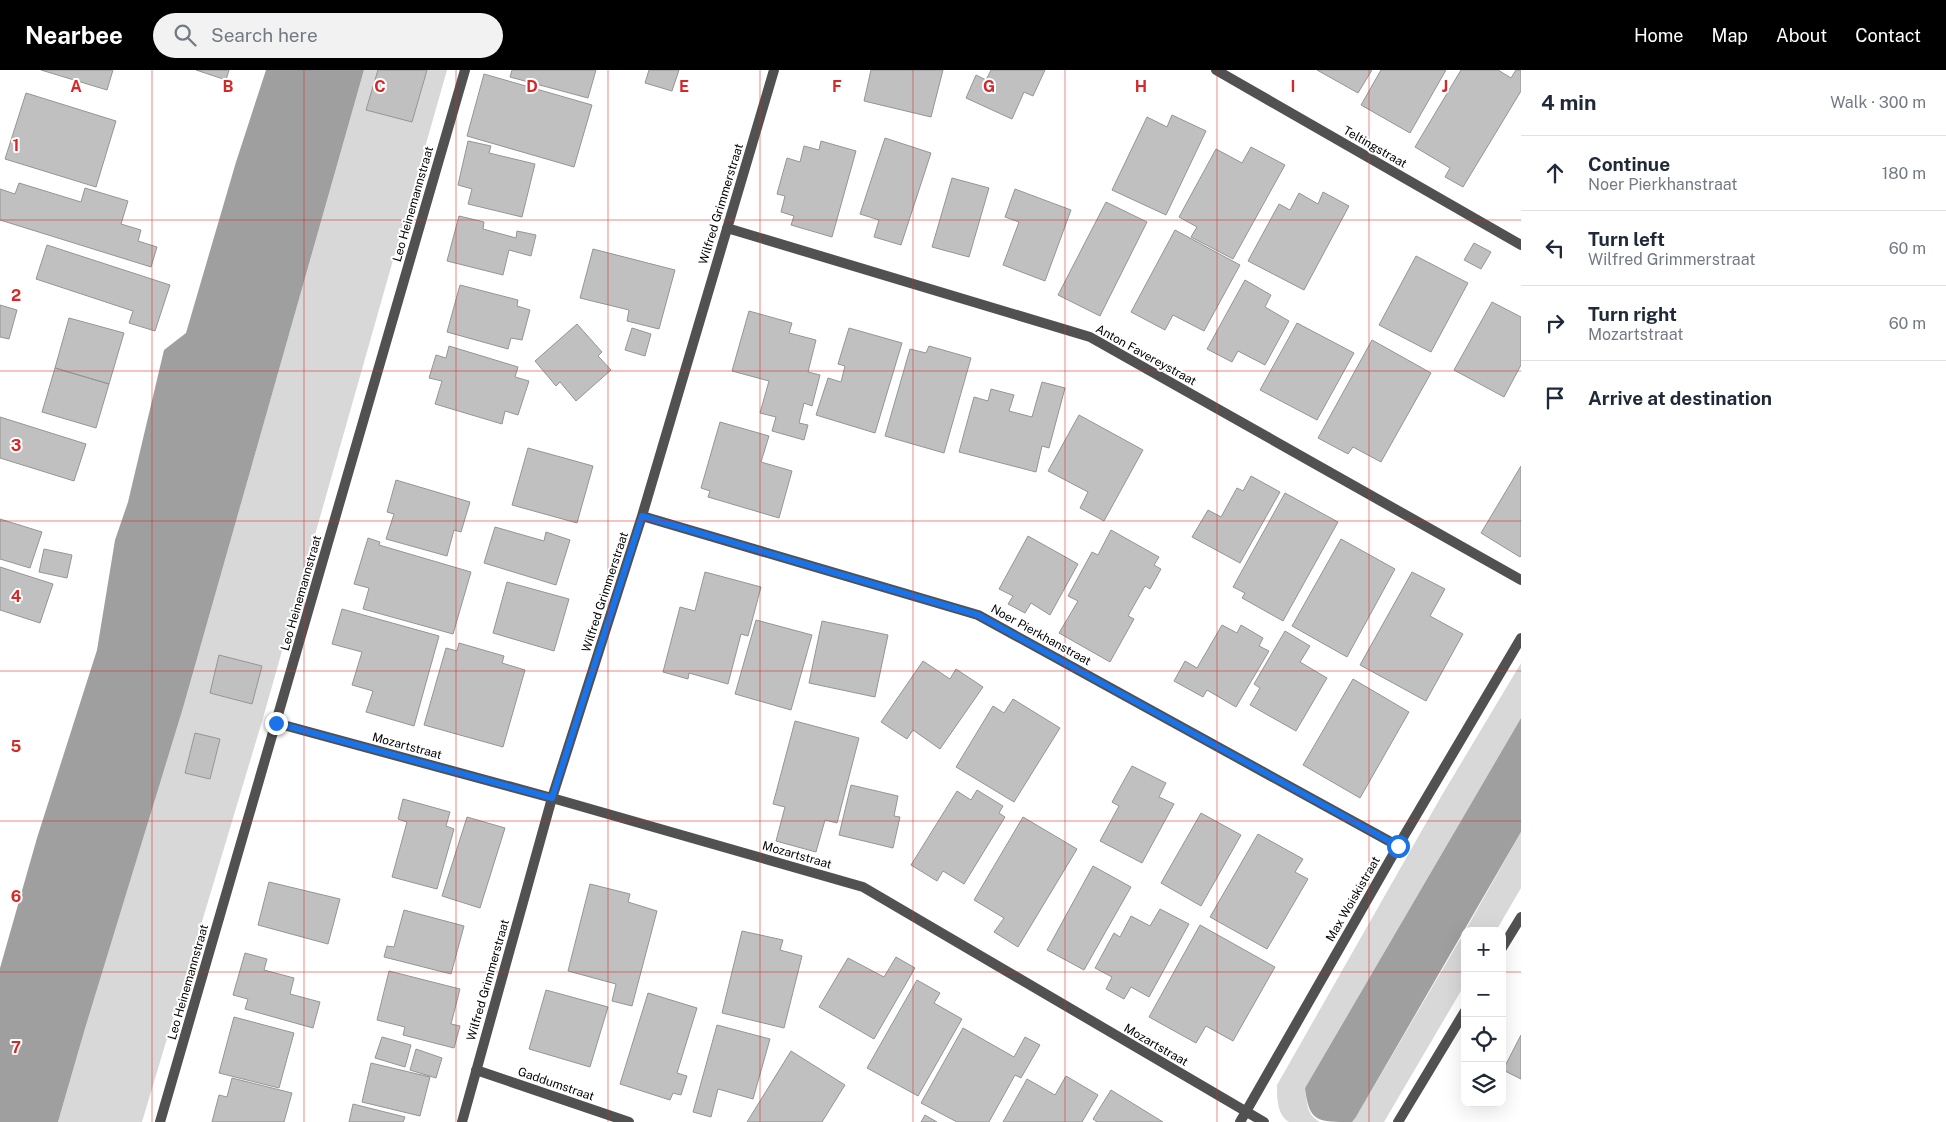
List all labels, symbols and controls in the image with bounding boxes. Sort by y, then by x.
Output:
search box [153,13,503,58]
text: Nearbee [25,21,123,49]
icon: search [171,21,199,49]
text: Search here [211,24,318,46]
text: Home [1634,25,1684,46]
text: Map [1712,25,1748,46]
text: About [1776,25,1827,46]
text: Contact [1855,25,1921,46]
text: A [70,77,82,96]
text: B [223,77,234,96]
text: C [374,77,386,96]
text: D [526,77,538,96]
text: E [679,77,689,96]
text: F [832,77,842,96]
text: G [983,77,995,96]
text: H [1135,77,1147,96]
text: I [1291,77,1295,96]
text: J [1442,77,1448,96]
text: 4 min [1541,90,1596,115]
text: Walk · 300 m [1830,93,1926,112]
street label: Teltingstraat [1341,123,1409,171]
text: 1 [13,136,19,155]
street label: Wilfred Grimmerstraat [696,142,746,266]
street label: Leo Heinemannstraat [390,144,436,263]
text: Continue [1588,153,1670,175]
icon: ahead [1541,159,1569,187]
text: 180 m [1882,164,1926,183]
text: Noer Pierkhanstraat [1588,175,1738,194]
text: Turn left [1588,228,1665,250]
icon: left [1541,234,1569,262]
text: 60 m [1889,239,1926,258]
text: Wilfred Grimmerstraat [1588,250,1755,269]
text: 2 [11,286,21,305]
text: Turn right [1588,303,1677,325]
icon: right [1541,309,1569,337]
text: 60 m [1889,314,1926,333]
street label: Anton Favereystraat [1093,322,1199,389]
text: Mozartstraat [1588,325,1683,344]
icon: arrive [1541,384,1569,412]
text: Arrive at destination [1588,387,1772,409]
text: 3 [11,436,21,455]
street label: Wilfred Grimmerstraat [579,530,631,654]
street label: Leo Heinemannstraat [278,533,324,652]
text: 4 [11,587,22,606]
street label: Noer Pierkhanstraat [989,602,1094,668]
route end [265,712,288,735]
street label: Mozartstraat [371,730,444,762]
text: 5 [11,737,22,756]
route start [1387,835,1410,858]
street label: Mozartstraat [761,838,834,872]
street label: Max Woiskistraat [1323,854,1383,944]
text: 6 [11,887,21,906]
street label: Wilfred Grimmerstraat [464,917,512,1042]
street label: Leo Heinemannstraat [165,922,211,1041]
map controls [1461,927,1506,1107]
button: + [1461,927,1506,972]
button: − [1461,972,1506,1017]
button: locate [1461,1017,1506,1062]
street label: Mozartstraat [1122,1021,1191,1069]
text: 7 [11,1038,21,1057]
button: layers [1461,1062,1506,1107]
street label: Gaddumstraat [516,1064,596,1104]

